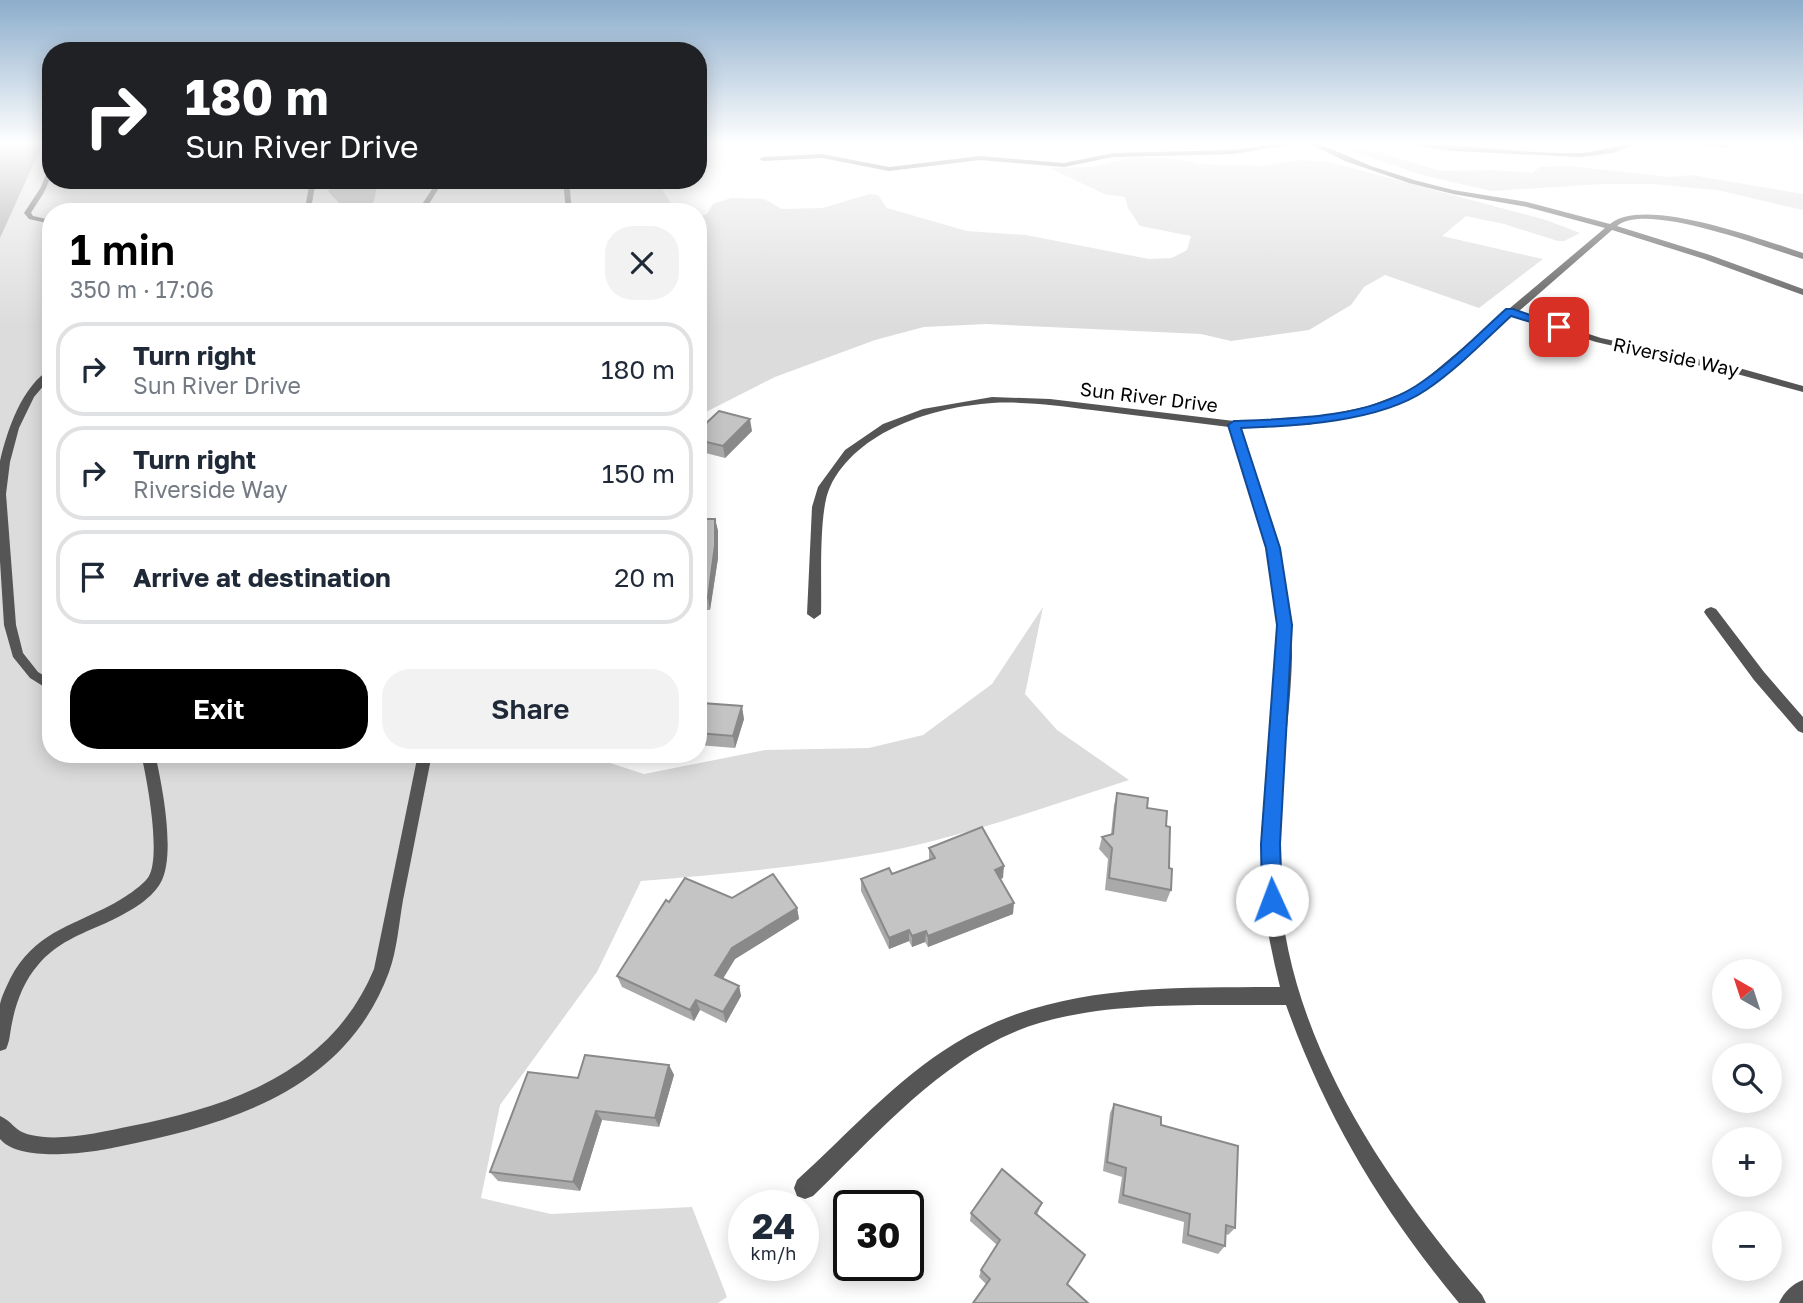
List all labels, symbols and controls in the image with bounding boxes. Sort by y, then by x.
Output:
text: 180 m [185,67,329,126]
icon: right [70,70,161,161]
text: Sun River Drive [185,127,418,165]
text: 1 min [70,224,175,274]
button: close [605,226,679,300]
text: 350 m · 17:06 [70,275,214,303]
pin [1529,297,1589,357]
icon: arrive [1540,308,1578,346]
street label: Riverside Way [1611,332,1741,381]
text: Turn right [133,340,256,371]
icon: right [74,350,112,388]
text: 180 m [601,354,675,385]
text: Sun River Drive [133,371,301,399]
street label: Sun River Drive [1079,377,1219,416]
text: Turn right [133,444,256,475]
icon: right [74,454,112,492]
text: 150 m [602,458,675,489]
text: Riverside Way [133,475,288,503]
icon: arrive [74,558,112,596]
text: Arrive at destination [133,562,391,593]
text: 20 m [614,562,675,593]
button: Exit [70,669,368,749]
button: Share [382,669,679,749]
position arrow [1235,863,1309,937]
north arrow [1712,959,1782,1029]
map controls [1712,959,1782,1281]
button: search [1712,1043,1782,1113]
button: + [1712,1127,1782,1197]
speed limit sign: 30 [833,1190,924,1281]
text: 24 [752,1205,795,1247]
button: − [1712,1211,1782,1281]
text: km/h [751,1242,796,1264]

